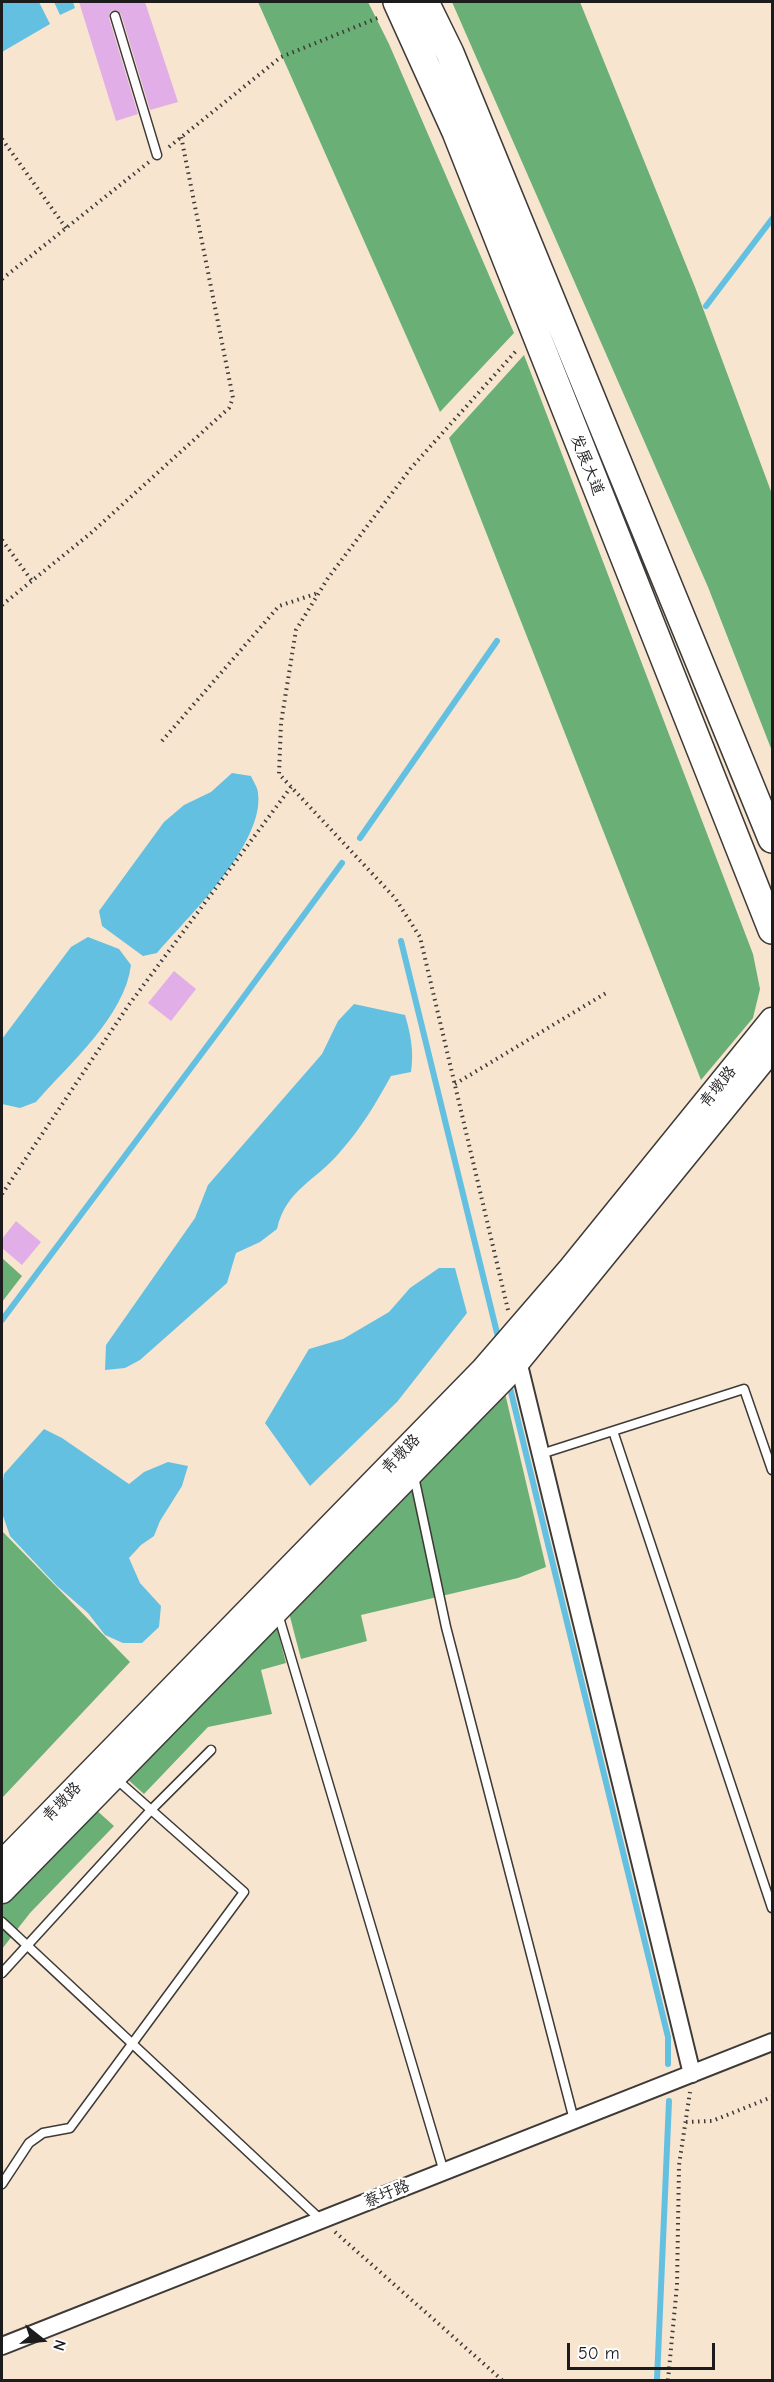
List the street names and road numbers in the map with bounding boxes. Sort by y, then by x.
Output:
street label: 发展大道 [566,432,608,498]
street label: 青墩路 [695,1062,741,1112]
street label: 青墩路 [377,1430,425,1478]
street label: 青墩路 [38,1778,86,1826]
street label: 蔡圩路 [361,2176,413,2212]

